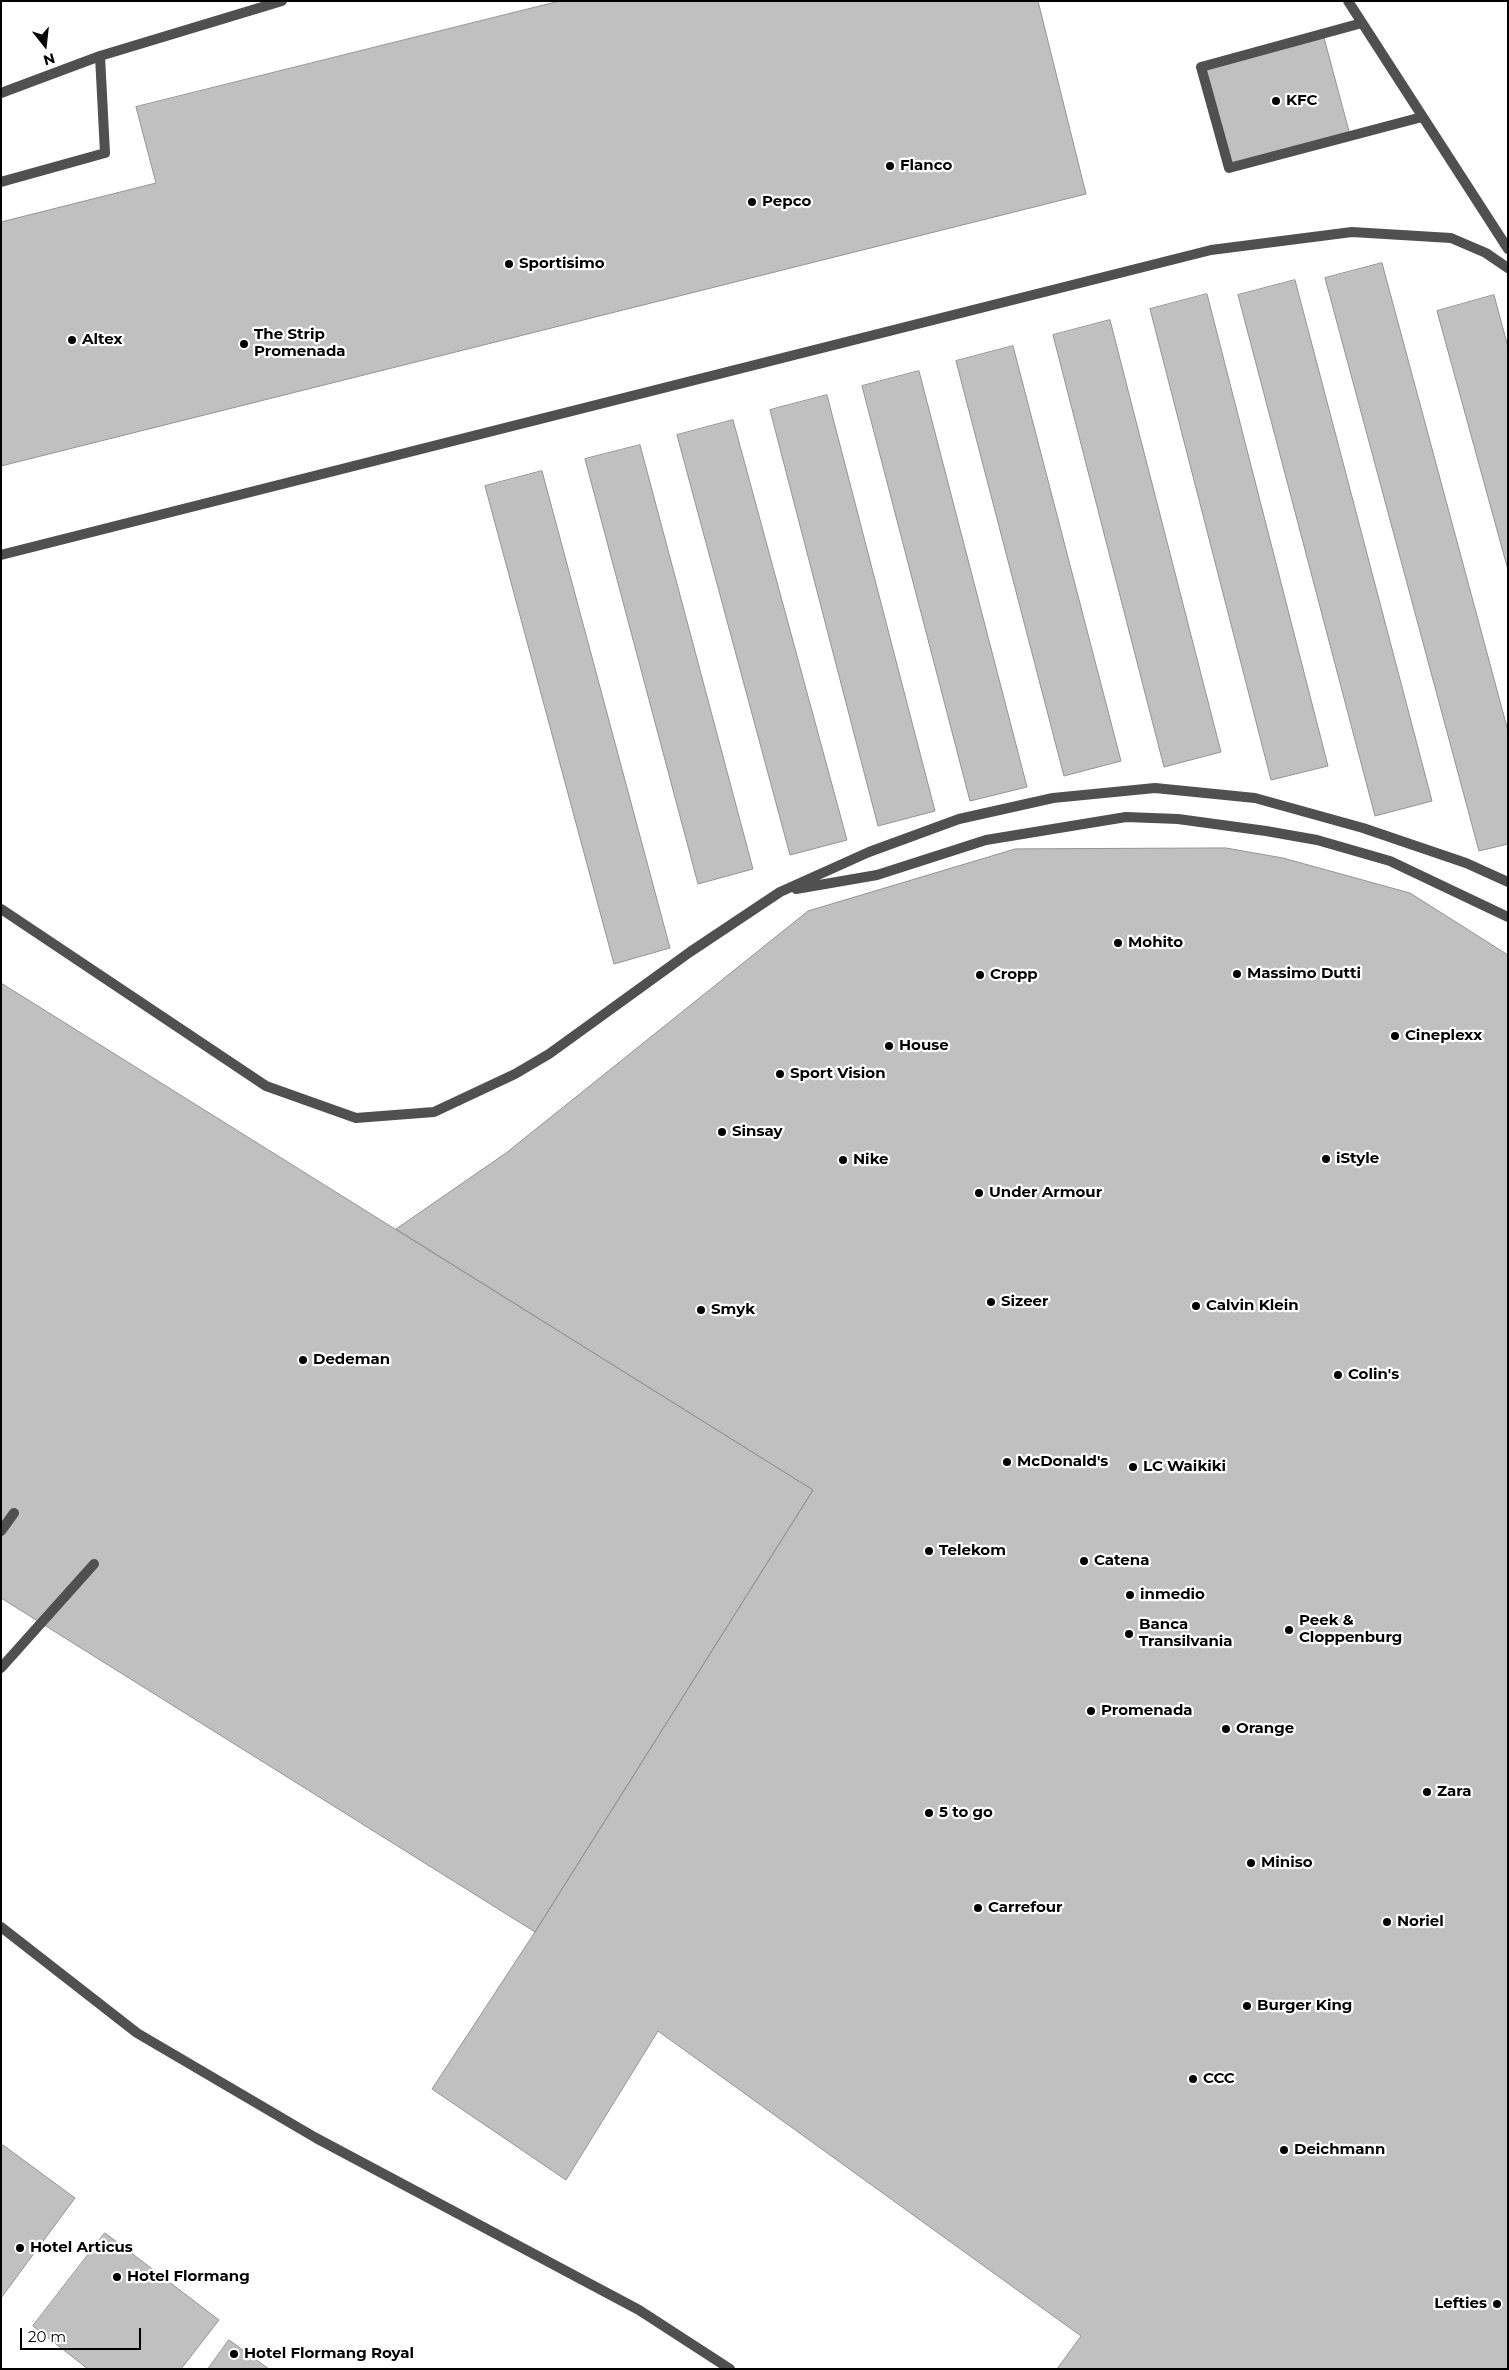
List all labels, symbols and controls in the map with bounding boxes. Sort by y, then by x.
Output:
north arrow [20,20,70,70]
text: N [41,49,57,70]
place label: KFC [1286,92,1317,110]
marker: KFC [1270,95,1282,107]
place label: Flanco [900,157,952,175]
marker: Flanco [884,160,896,172]
place label: Pepco [762,193,811,211]
marker: Pepco [746,196,758,208]
place label: Sportisimo [519,255,605,273]
marker: Sportisimo [503,258,515,270]
place label: The Strip Promenada [254,326,346,361]
place label: Altex [82,331,122,349]
marker: Altex [66,334,78,346]
marker: The Strip Promenada [238,338,250,350]
place label: Mohito [1128,934,1183,952]
marker: Mohito [1112,937,1124,949]
place label: Massimo Dutti [1247,965,1361,983]
place label: Cropp [990,966,1038,984]
marker: Massimo Dutti [1231,968,1243,980]
marker: Cropp [974,969,986,981]
place label: Cineplexx [1405,1027,1482,1045]
marker: Cineplexx [1389,1030,1401,1042]
place label: House [899,1037,949,1055]
marker: House [883,1040,895,1052]
place label: Sport Vision [790,1065,886,1083]
marker: Sport Vision [774,1068,786,1080]
place label: Sinsay [732,1123,783,1141]
marker: Sinsay [716,1126,728,1138]
place label: iStyle [1336,1150,1379,1168]
place label: Nike [853,1151,889,1169]
marker: iStyle [1320,1153,1332,1165]
marker: Nike [837,1154,849,1166]
place label: Under Armour [989,1184,1102,1202]
marker: Under Armour [973,1187,985,1199]
place label: Sizeer [1001,1293,1049,1311]
marker: Sizeer [985,1296,997,1308]
place label: Calvin Klein [1206,1297,1299,1315]
marker: Calvin Klein [1190,1300,1202,1312]
place label: Smyk [711,1301,755,1319]
marker: Smyk [695,1304,707,1316]
place label: Dedeman [313,1351,390,1369]
marker: Dedeman [297,1354,309,1366]
place label: Colin's [1348,1366,1399,1384]
marker: Colin's [1332,1369,1344,1381]
place label: McDonald's [1017,1453,1108,1471]
marker: McDonald's [1001,1456,1013,1468]
place label: LC Waikiki [1143,1458,1226,1476]
marker: LC Waikiki [1127,1461,1139,1473]
place label: Telekom [939,1542,1006,1560]
marker: Telekom [923,1545,935,1557]
place label: Catena [1094,1552,1149,1570]
marker: Catena [1078,1555,1090,1567]
place label: inmedio [1140,1586,1205,1604]
marker: inmedio [1124,1589,1136,1601]
place label: Peek & Cloppenburg [1299,1612,1402,1647]
place label: Banca Transilvania [1139,1616,1233,1651]
marker: Peek & Cloppenburg [1283,1624,1295,1636]
marker: Banca Transilvania [1123,1628,1135,1640]
place label: Promenada [1101,1702,1193,1720]
marker: Promenada [1085,1705,1097,1717]
place label: Orange [1236,1720,1294,1738]
marker: Orange [1220,1723,1232,1735]
place label: Zara [1437,1783,1471,1801]
marker: Zara [1421,1786,1433,1798]
place label: 5 to go [939,1804,993,1822]
marker: 5 to go [923,1807,935,1819]
place label: Miniso [1261,1854,1313,1872]
marker: Miniso [1245,1857,1257,1869]
place label: Carrefour [988,1899,1063,1917]
marker: Carrefour [972,1902,984,1914]
place label: Noriel [1397,1913,1444,1931]
marker: Noriel [1381,1916,1393,1928]
place label: Burger King [1257,1997,1352,2015]
marker: Burger King [1241,2000,1253,2012]
place label: CCC [1203,2070,1235,2088]
marker: CCC [1187,2073,1199,2085]
place label: Deichmann [1294,2141,1385,2159]
marker: Deichmann [1278,2144,1290,2156]
place label: Hotel Articus [30,2239,133,2257]
marker: Hotel Articus [14,2242,26,2254]
place label: Hotel Flormang [127,2268,250,2286]
marker: Hotel Flormang [111,2271,123,2283]
place label: Lefties [1434,2295,1487,2313]
marker: Lefties [1491,2298,1503,2310]
scale bar [22,2318,144,2350]
text: 20 m [28,2327,66,2346]
place label: Hotel Flormang Royal [244,2345,414,2363]
marker: Hotel Flormang Royal [228,2348,240,2360]

